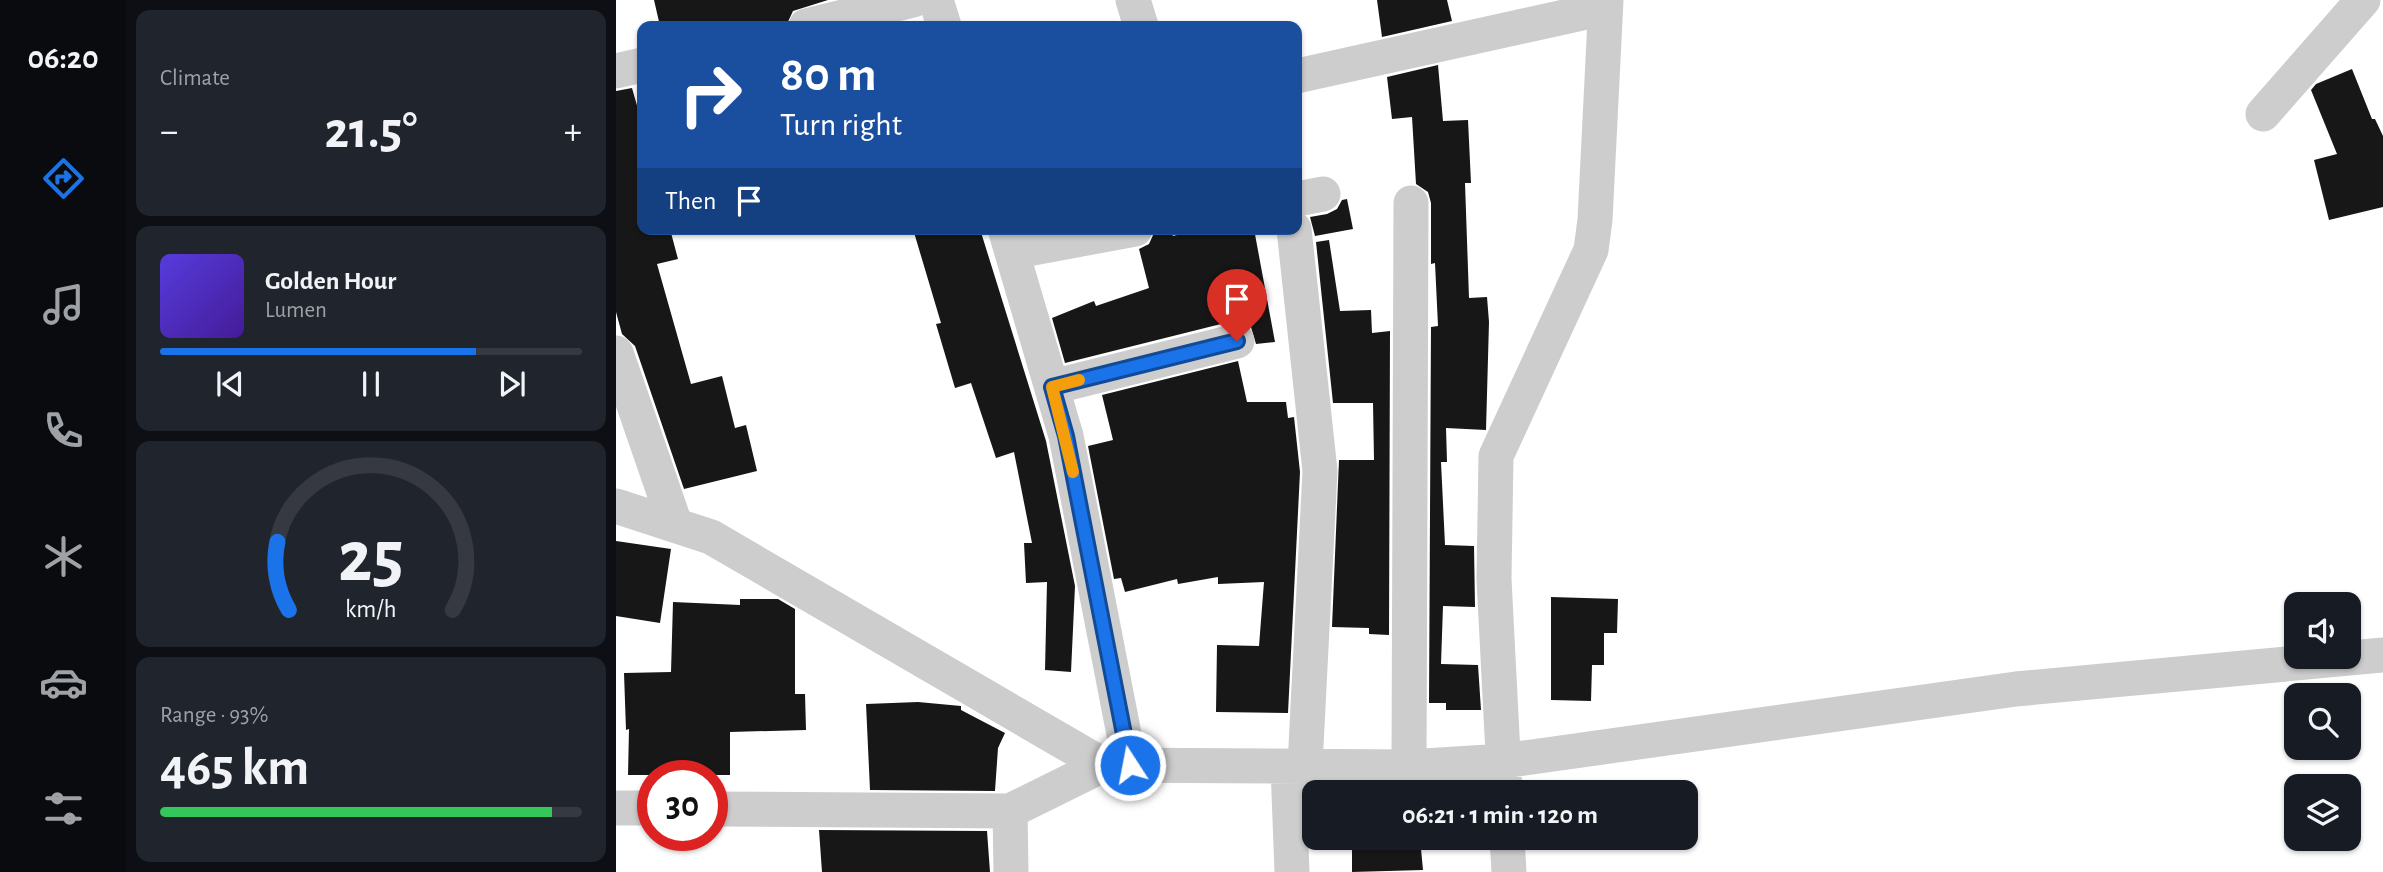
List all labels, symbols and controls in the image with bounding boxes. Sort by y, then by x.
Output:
text: 06:20 [27,42,99,74]
icon: right [665,49,756,140]
text: 80 m [780,51,877,100]
text: Climate [160,67,230,90]
text: 21.5° [325,105,417,157]
text: Turn right [780,109,902,141]
text: − [160,113,178,151]
text: + [564,113,582,151]
icon: directions [39,154,88,203]
icon: arrive [730,182,768,220]
text: Then [665,188,716,214]
text: Golden Hour [265,268,396,294]
pin [1207,269,1267,341]
icon: music [39,280,88,329]
icon: arrive [1218,280,1256,318]
text: Lumen [265,299,327,322]
icon: previous [211,365,249,403]
icon: pause [352,365,390,403]
icon: next [493,365,531,403]
icon: phone [39,406,88,455]
text: 25 [338,522,404,595]
icon: climate [39,532,88,581]
map controls [2284,592,2361,851]
button: sound [2284,592,2361,669]
text: km/h [345,597,397,622]
icon: car [39,658,88,707]
button: search [2284,683,2361,760]
text: Range · 93% [160,704,268,727]
position arrow [1093,728,1167,802]
text: 465 km [160,742,309,794]
speed limit sign: 30 [637,760,728,851]
button: layers [2284,774,2361,851]
icon: filters [39,784,88,833]
text: 06:21 · 1 min · 120 m [1402,802,1598,828]

